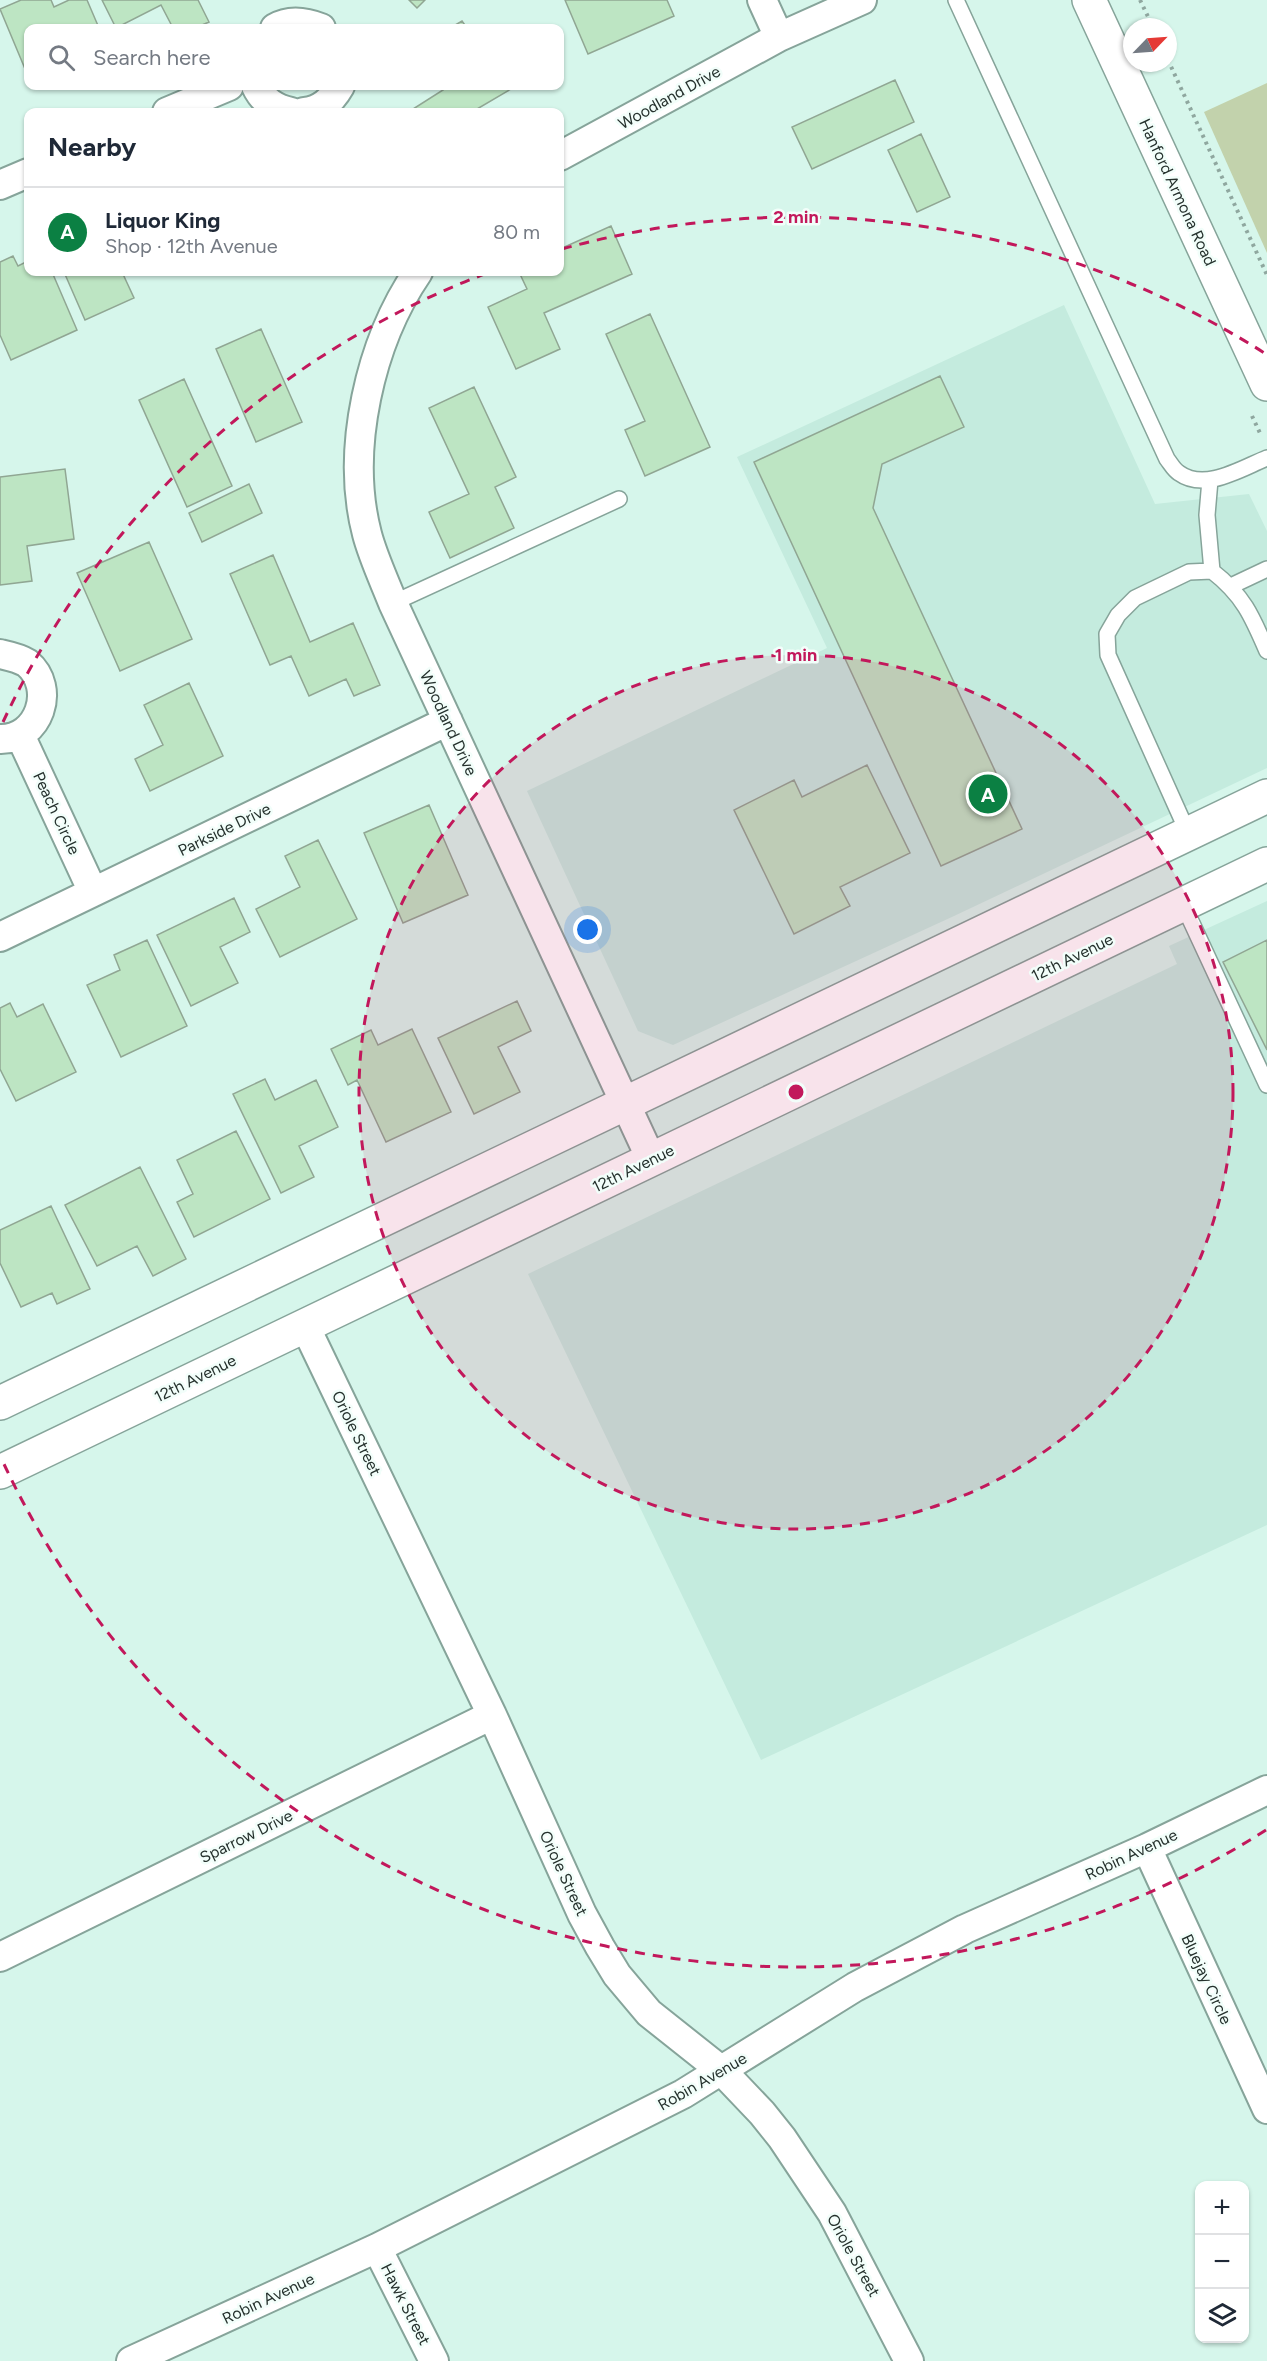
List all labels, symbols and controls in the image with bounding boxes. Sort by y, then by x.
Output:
north arrow [1123,18,1177,72]
search box [24,24,564,90]
icon: search [45,41,78,74]
text: Search here [93,44,211,71]
street label: Woodland Drive [615,61,724,133]
street label: Hanford Armona Road [1135,116,1220,269]
text: Nearby [48,131,136,163]
text: 2 min [773,206,819,228]
text: Liquor King [105,207,221,234]
text: A [60,220,75,244]
text: 80 m [493,220,540,244]
text: Shop · 12th Avenue [105,234,278,258]
text: 1 min [775,644,817,666]
street label: Woodland Drive [416,668,481,779]
street label: Peach Circle [29,769,84,858]
pin: A [968,772,1008,816]
street label: Parkside Drive [175,799,274,860]
your location [573,915,602,944]
street label: 12th Avenue [1028,929,1116,985]
centre of rings [786,1082,806,1102]
street label: 12th Avenue [589,1140,677,1196]
street label: 12th Avenue [151,1350,239,1406]
street label: Oriole Street [328,1388,385,1479]
street label: Sparrow Drive [197,1806,296,1867]
street label: Robin Avenue [1082,1825,1180,1884]
street label: Oriole Street [536,1828,592,1919]
street label: Bluejay Circle [1177,1931,1236,2028]
street label: Robin Avenue [654,2048,750,2115]
map controls [1195,2181,1249,2343]
button: + [1195,2181,1249,2235]
street label: Oriole Street [823,2210,884,2300]
button: − [1195,2235,1249,2289]
street label: Hawk Street [377,2260,434,2348]
street label: Robin Avenue [219,2269,317,2328]
button: layers [1195,2289,1249,2343]

